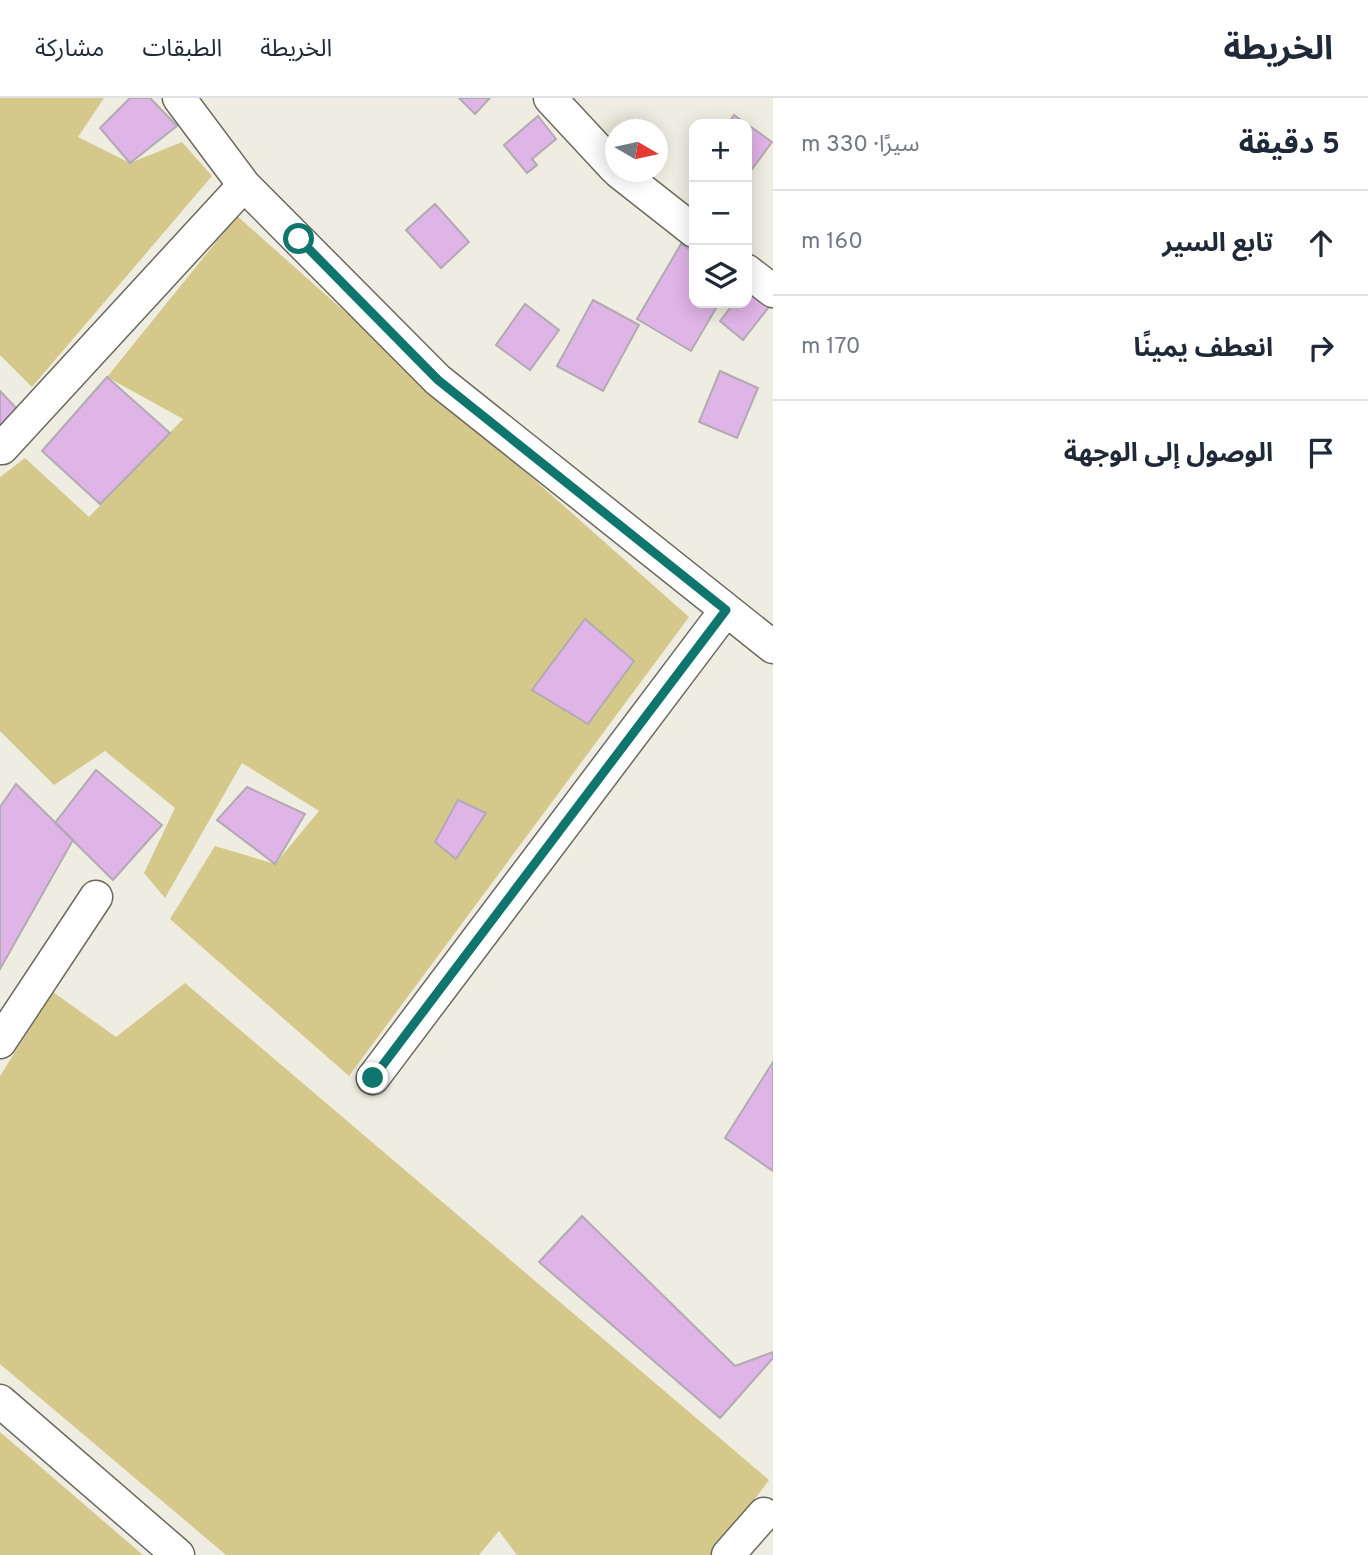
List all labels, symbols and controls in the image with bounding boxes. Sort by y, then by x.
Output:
text: الخريطة [1223,30,1333,72]
text: مشاركة [35,35,104,65]
text: الطبقات [142,35,222,65]
text: الخريطة [260,35,332,65]
north arrow [605,119,668,182]
map controls [689,119,752,308]
button: + [689,119,752,182]
text: 5 دقيقة [1239,127,1340,164]
text: سيرًا · 330 m [801,131,920,160]
button: − [689,182,752,245]
route start [283,223,314,254]
icon: ahead [1302,224,1340,262]
text: 160 m [801,228,863,257]
text: تابع السير [1162,228,1273,261]
button: layers [689,245,752,308]
icon: right [1302,329,1340,367]
text: 170 m [801,333,860,362]
text: انعطف يمينًا [1134,333,1273,366]
icon: arrive [1302,434,1340,472]
text: الوصول إلى الوجهة [1064,438,1273,471]
route end [357,1062,388,1093]

